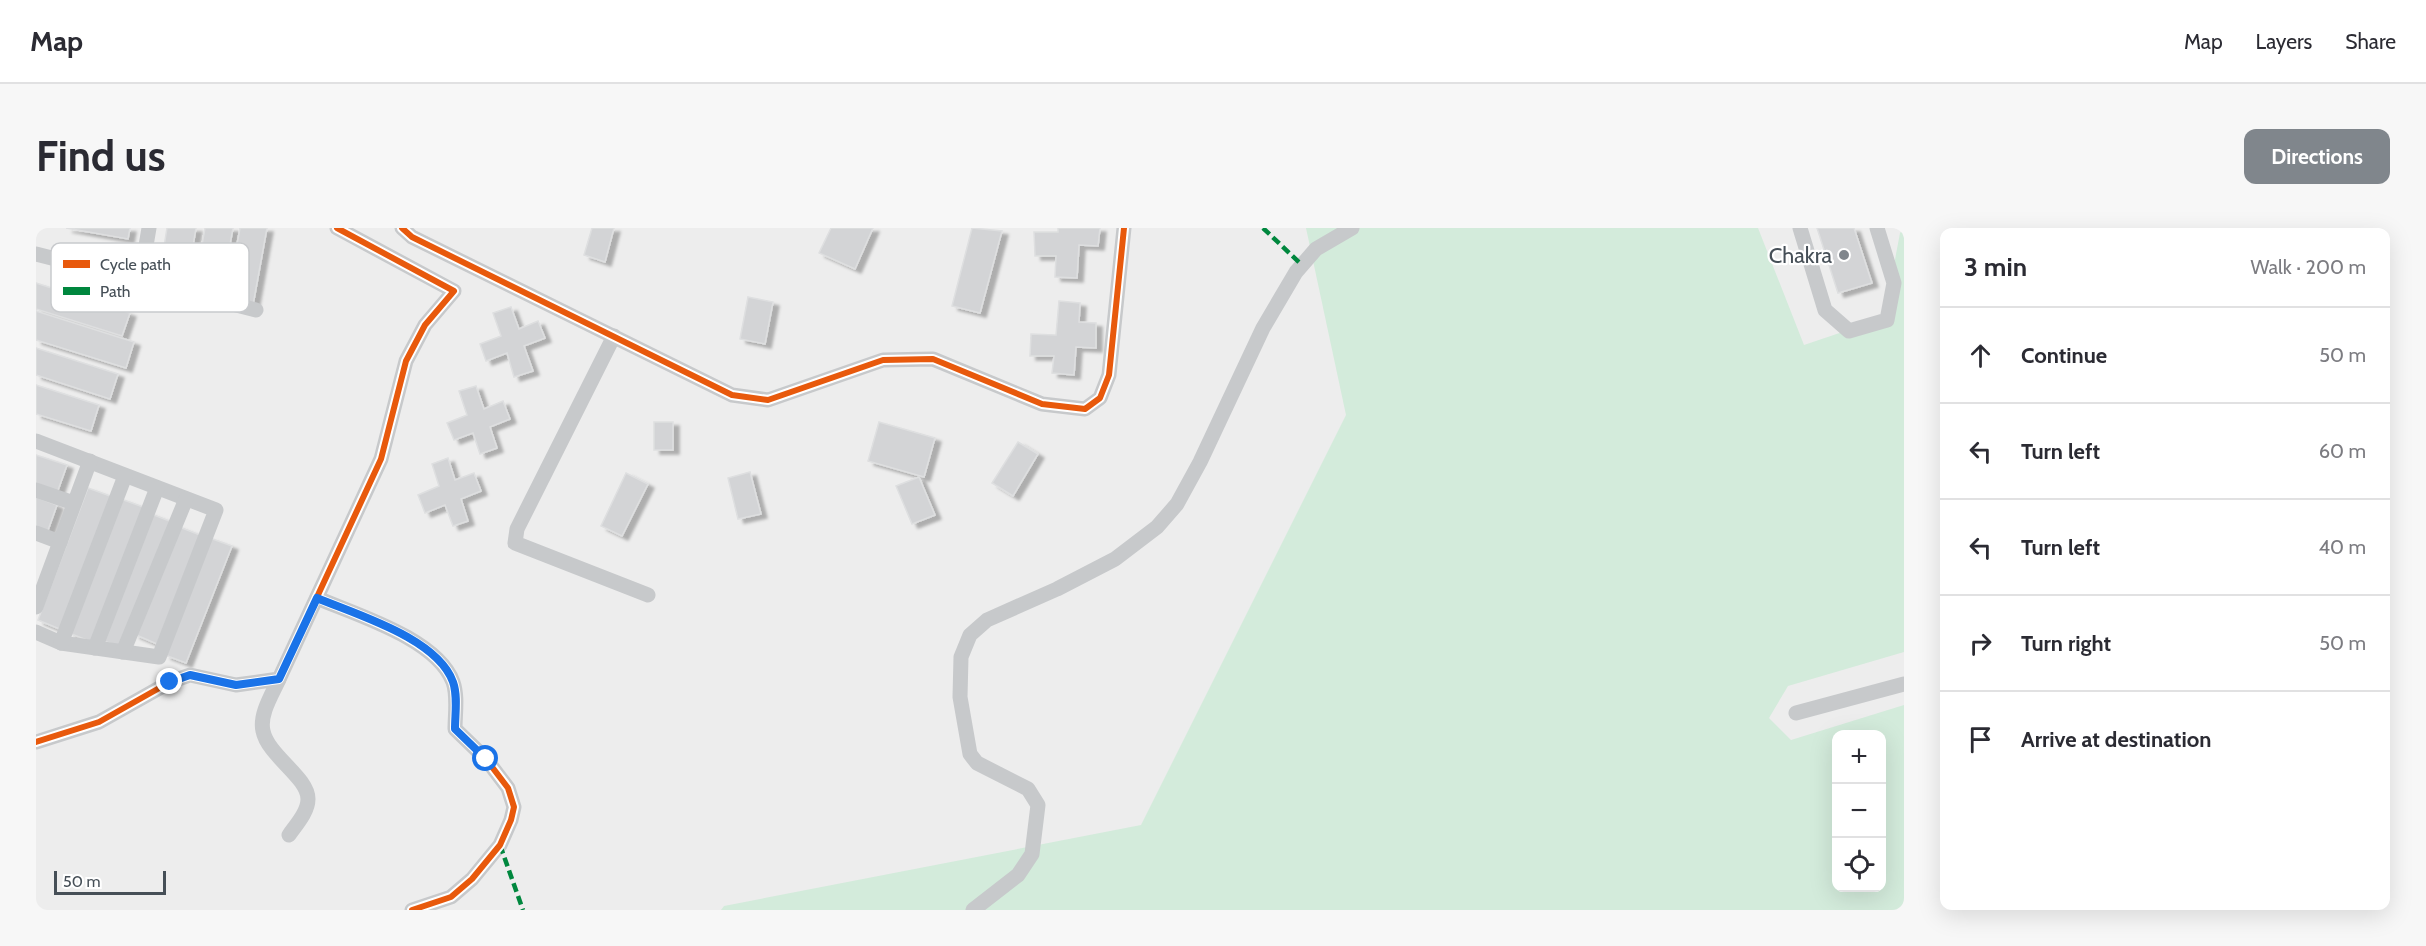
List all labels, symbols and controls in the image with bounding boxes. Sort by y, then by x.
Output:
text: Map [30,24,83,58]
text: Map [2184,29,2223,54]
text: Layers [2256,29,2312,54]
text: Share [2345,29,2396,54]
button: Directions [2244,129,2390,184]
text: Find us [36,130,165,182]
place label: Chakra [1769,242,1832,269]
legend [51,243,249,312]
marker: Chakra [1837,248,1851,262]
text: 3 min [1964,251,2027,283]
text: Cycle path [100,255,171,274]
text: Walk · 200 m [2250,255,2366,279]
text: Path [100,282,131,301]
icon: ahead [1964,339,1997,372]
text: Continue [2021,342,2107,369]
text: 50 m [2319,343,2366,367]
icon: left [1964,435,1997,468]
text: Turn left [2021,438,2100,465]
text: 60 m [2319,439,2366,463]
icon: left [1964,531,1997,564]
text: Turn left [2021,534,2100,561]
text: 40 m [2318,535,2366,559]
icon: right [1964,627,1997,660]
text: Turn right [2021,630,2111,657]
text: 50 m [2319,631,2366,655]
route end [156,668,182,694]
icon: arrive [1964,723,1997,756]
text: Arrive at destination [2021,726,2211,753]
map controls [1832,730,1886,892]
button: + [1832,730,1886,784]
route start [472,745,498,771]
button: − [1832,784,1886,838]
button: locate [1832,838,1886,892]
scale bar [54,868,166,896]
text: 50 m [63,872,100,891]

